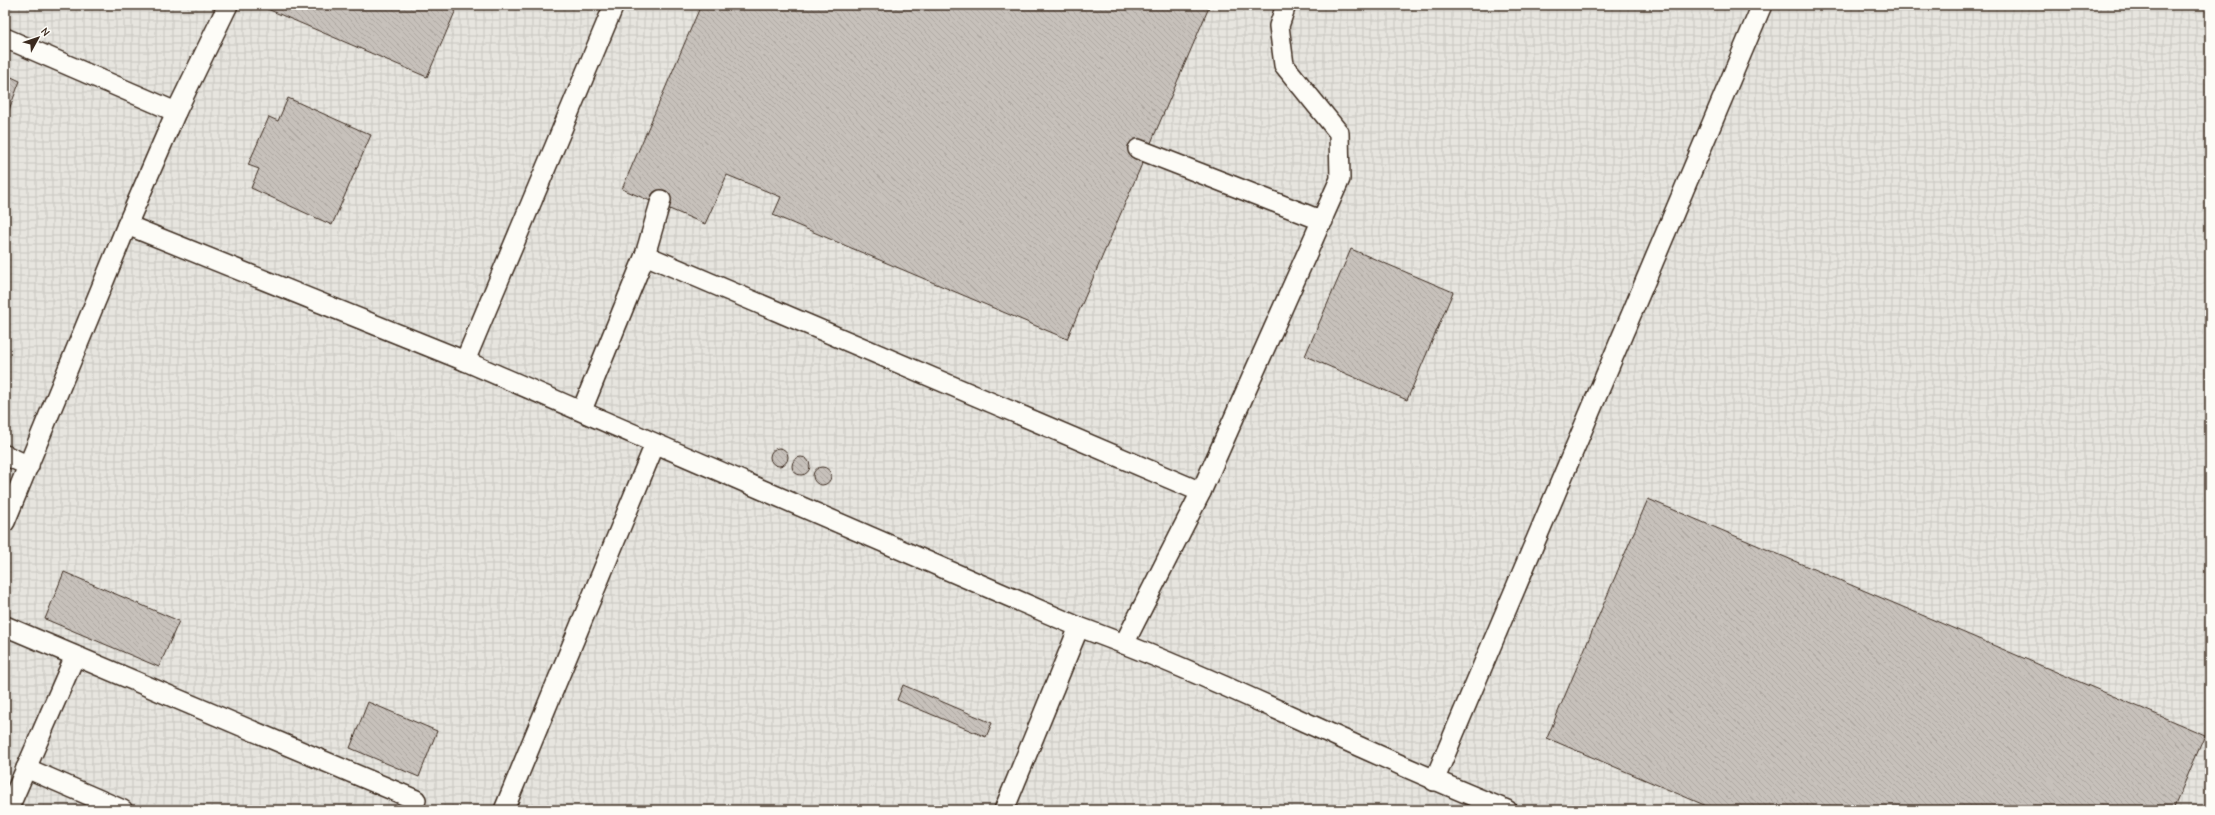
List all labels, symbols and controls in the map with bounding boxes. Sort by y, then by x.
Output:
north arrow [18,18,58,58]
text: N [38,25,53,39]

